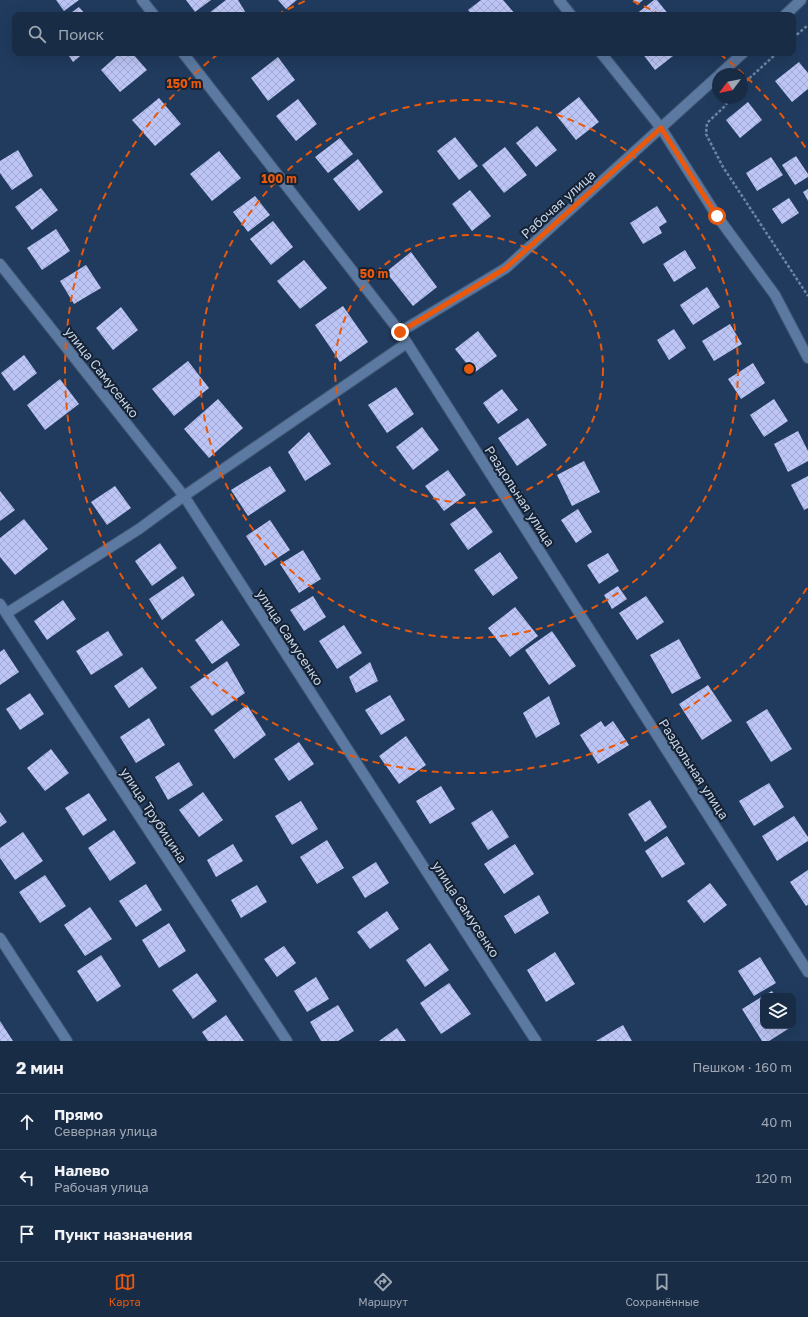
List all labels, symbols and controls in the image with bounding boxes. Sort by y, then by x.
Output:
search box [12,12,796,56]
icon: search [26,23,48,45]
text: Поиск [58,25,104,43]
north arrow [712,68,748,104]
text: 150 m [167,76,201,91]
street label: Рабочая улица [517,166,599,242]
text: 100 m [261,171,297,186]
route start [708,207,726,225]
text: 50 m [360,266,388,281]
street label: улица Самусенко [61,323,143,421]
route end [391,323,409,341]
centre of rings [462,362,476,376]
street label: Раздольная улица [482,443,558,549]
street label: улица Самусенко [253,586,327,688]
street label: Раздольная улица [656,716,732,822]
street label: улица Трубицина [117,764,191,866]
street label: улица Самусенко [429,858,503,960]
map controls [760,993,796,1029]
button: layers [760,993,796,1029]
text: 2 мин [16,1057,64,1078]
text: Пешком · 160 m [692,1059,792,1075]
text: Прямо [54,1105,103,1123]
icon: ahead [16,1111,38,1133]
text: 40 m [761,1114,792,1130]
text: Северная улица [54,1123,157,1139]
text: Налево [54,1161,110,1179]
icon: left [16,1167,38,1189]
text: 120 m [755,1170,792,1186]
text: Рабочая улица [54,1179,149,1195]
icon: arrive [16,1223,38,1245]
text: Пункт назначения [54,1225,192,1243]
tab: Карта [109,1271,141,1308]
tab: Маршрут [358,1271,408,1308]
tab: Сохранённые [625,1271,699,1308]

